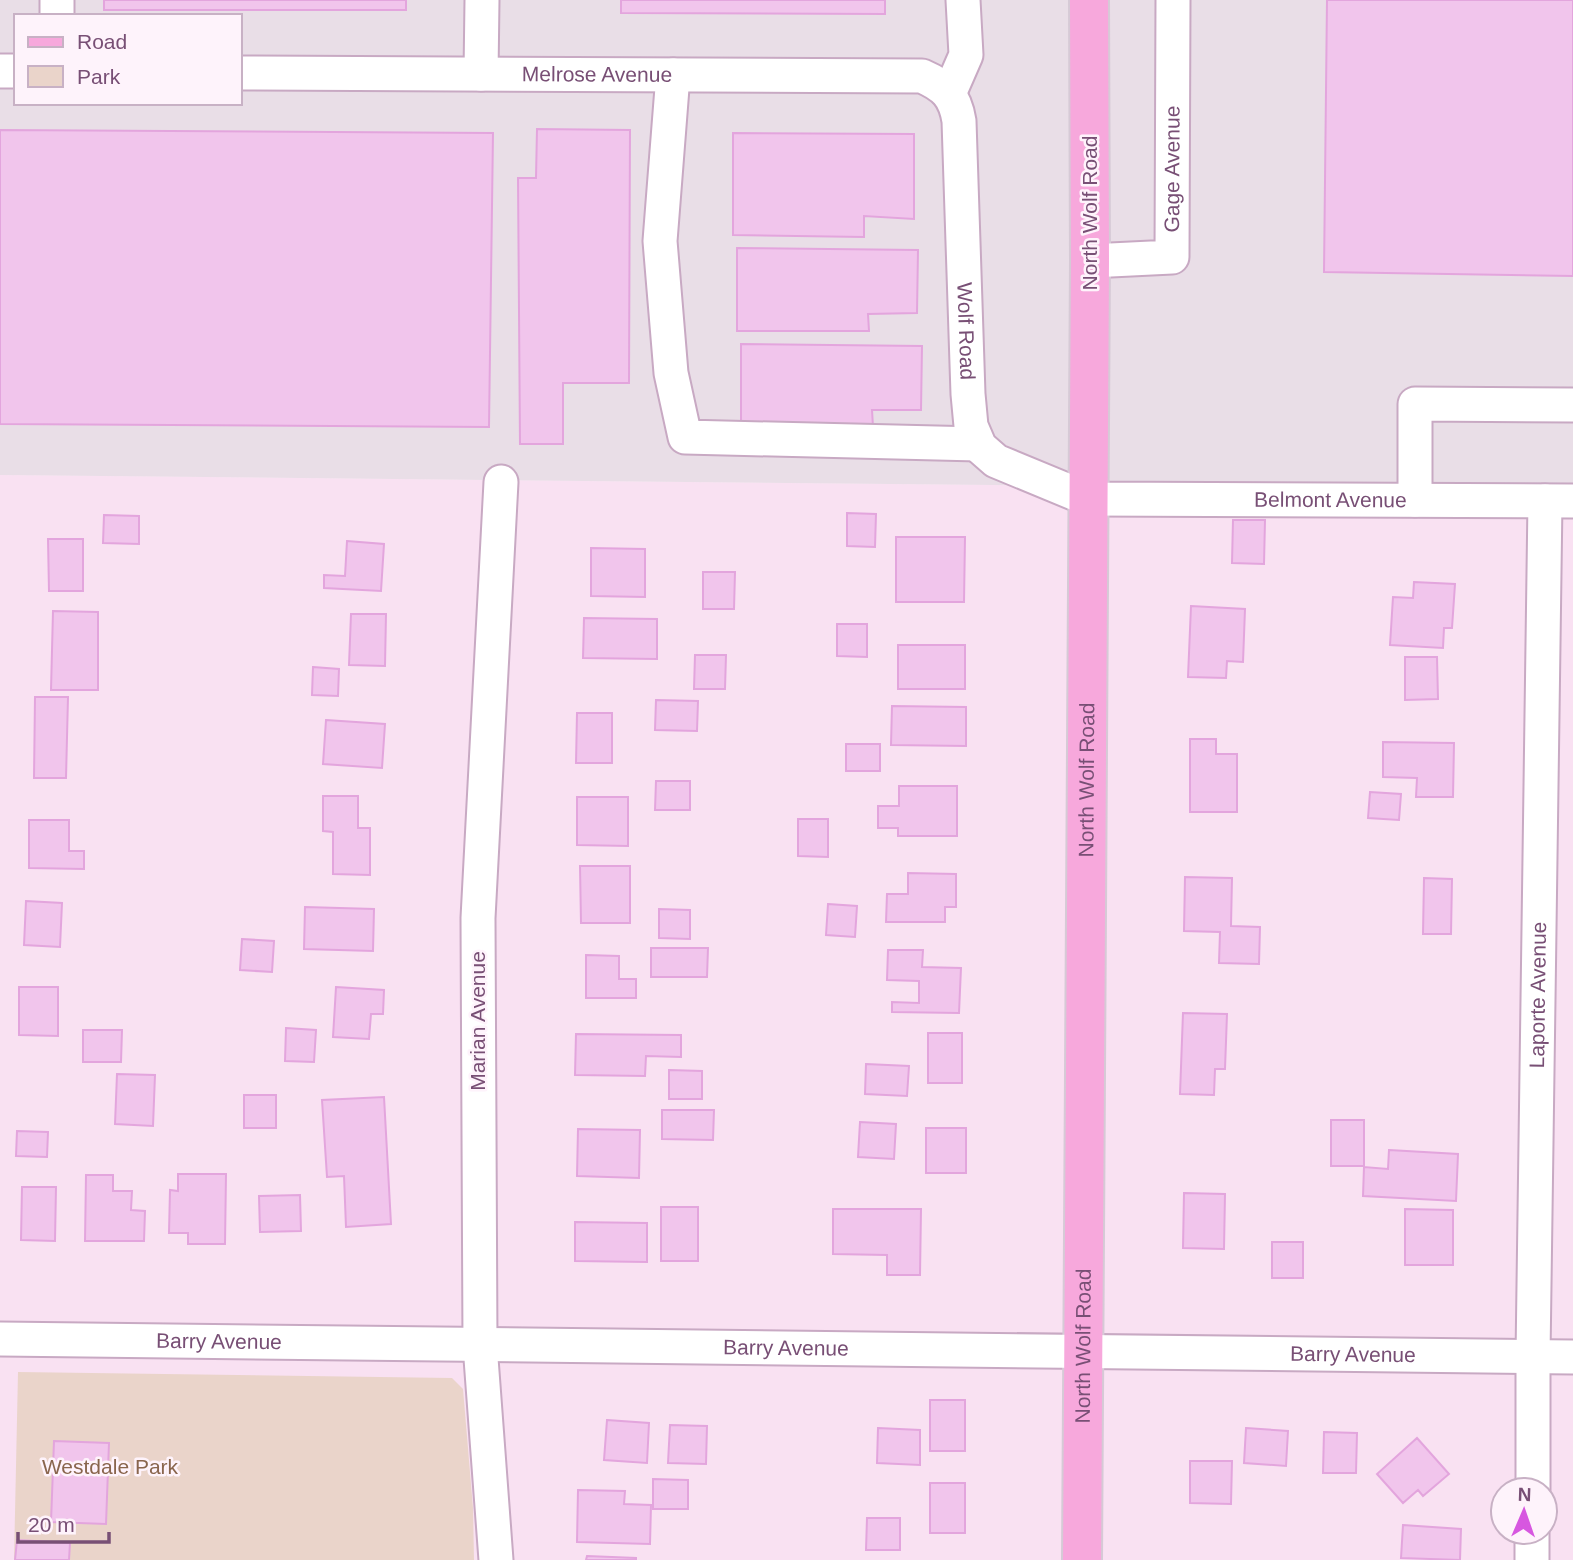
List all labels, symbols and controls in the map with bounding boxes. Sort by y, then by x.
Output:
legend [14,14,242,105]
text: Road [77,30,127,53]
street label: Melrose Avenue [522,62,672,86]
text: Park [77,65,121,88]
street label: Gage Avenue [1160,106,1184,233]
street label: North Wolf Road [1078,136,1101,290]
street label: Wolf Road [953,282,980,380]
street label: Belmont Avenue [1254,488,1407,511]
street label: North Wolf Road [1074,702,1098,858]
street label: Laporte Avenue [1525,921,1550,1069]
street label: Marian Avenue [466,951,489,1091]
street label: North Wolf Road [1071,1268,1095,1424]
street label: Barry Avenue [156,1329,282,1353]
street label: Barry Avenue [723,1335,849,1360]
street label: Barry Avenue [1290,1342,1416,1366]
park label: Westdale Park [42,1455,179,1478]
north arrow [1489,1476,1559,1546]
text: N [1517,1484,1532,1505]
scale bar [18,1500,108,1544]
text: 20 m [28,1513,75,1536]

